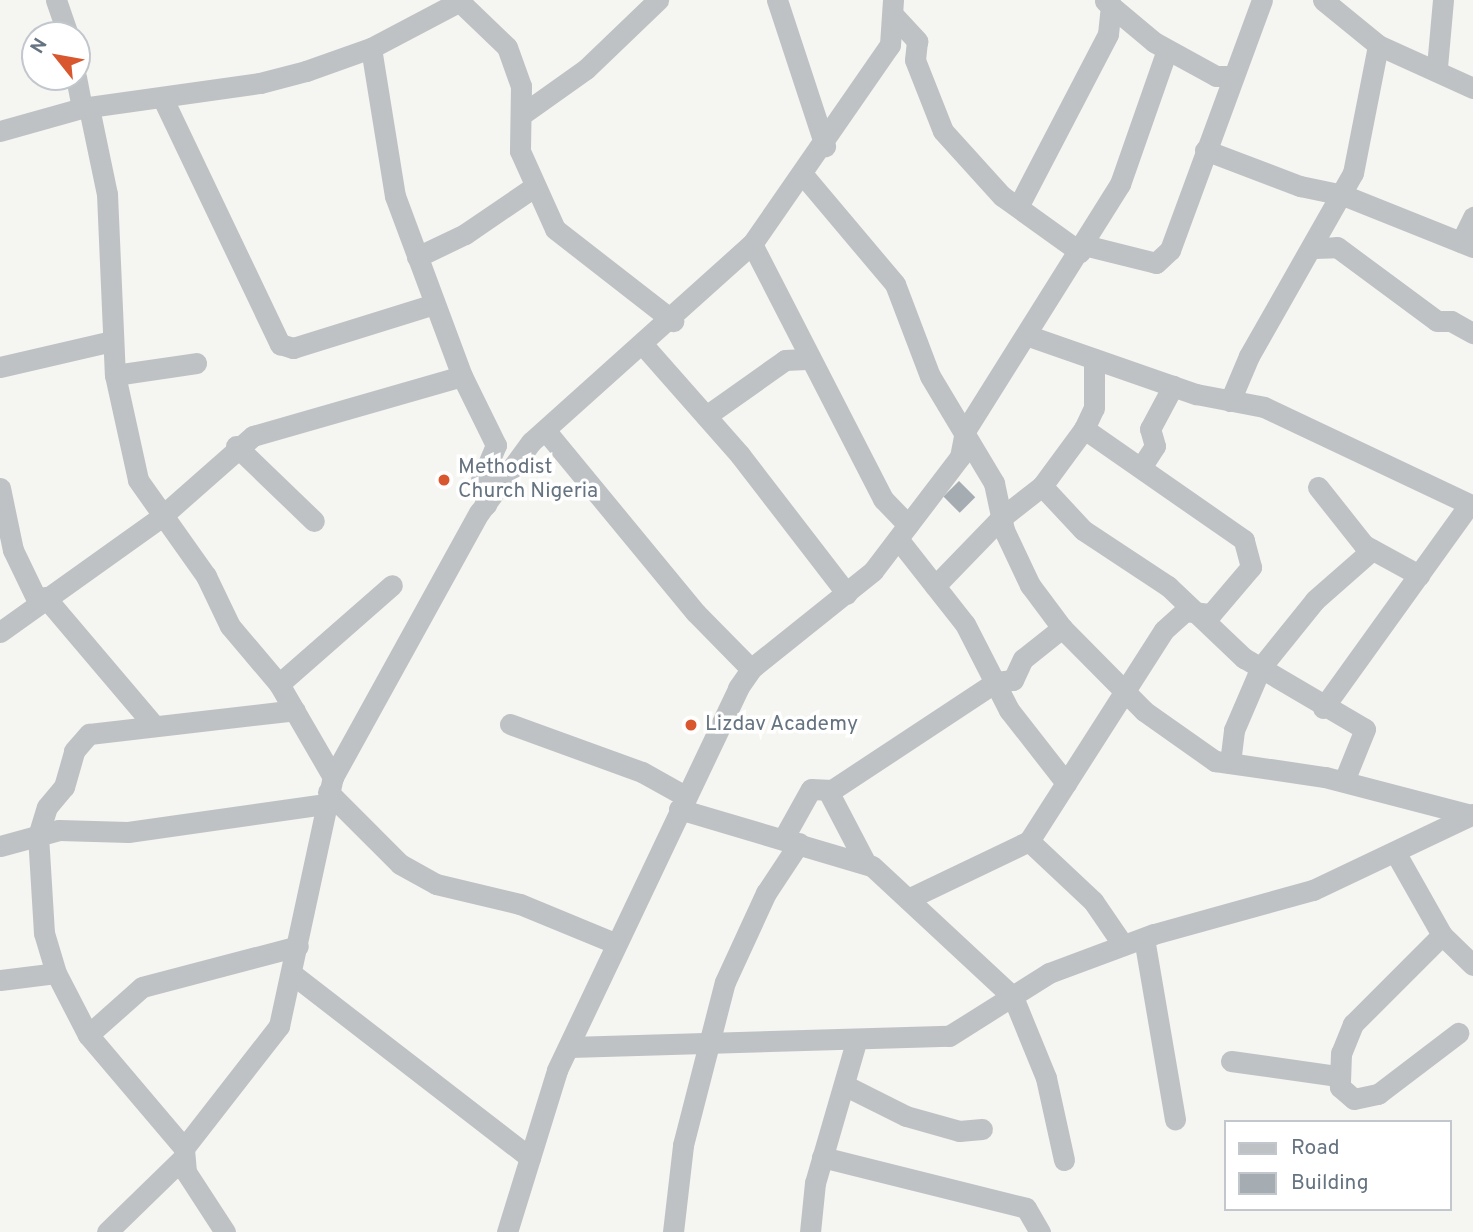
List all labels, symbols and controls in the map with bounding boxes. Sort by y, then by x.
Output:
north arrow [21,21,91,91]
text: N [26,34,54,58]
place label: Methodist Church Nigeria [458,455,598,505]
marker: Methodist Church Nigeria [436,472,452,488]
place label: Lizdav Academy [705,712,859,738]
marker: Lizdav Academy [683,717,699,733]
legend [1224,1120,1452,1211]
text: Road [1291,1135,1340,1162]
text: Building [1291,1170,1369,1197]

